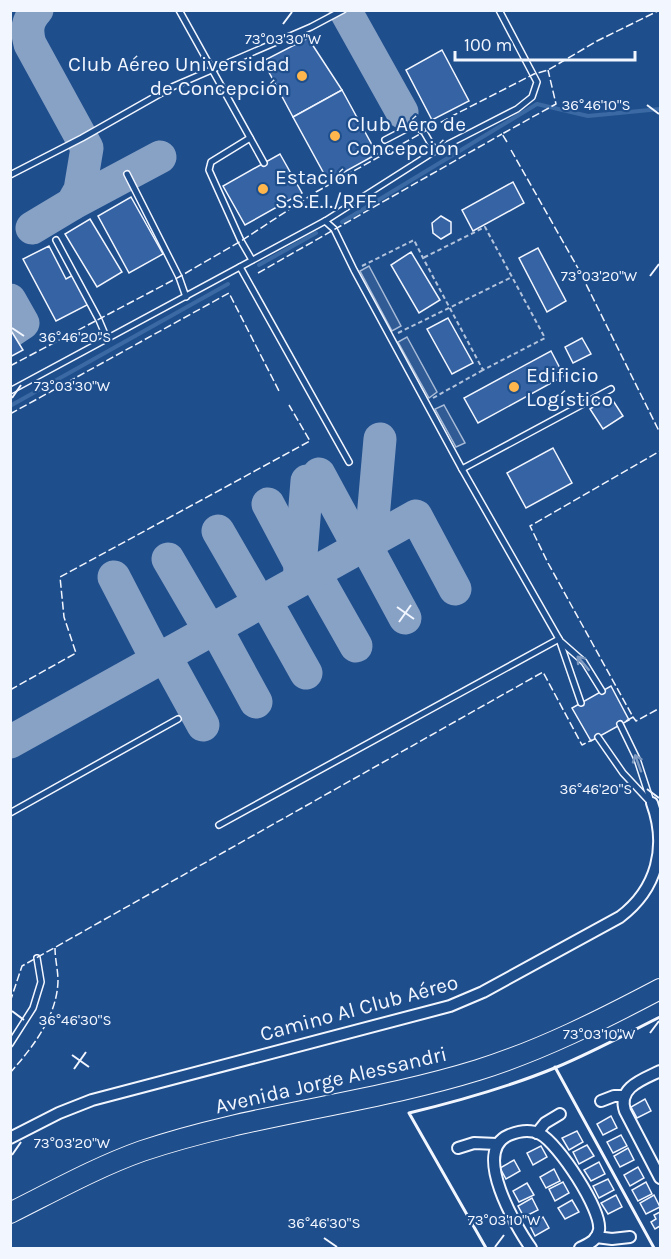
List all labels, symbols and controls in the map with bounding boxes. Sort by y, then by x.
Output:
scale bar [455,24,635,62]
text: 73°03'30"W [245,30,322,48]
text: 100 m [464,34,512,56]
place label: Club Aéreo Universidad de Concepción [68,52,290,100]
marker: Club Aéreo Universidad de Concepción [295,69,309,83]
text: 36°46'10"S [561,96,631,114]
place label: Club Aéro de Concepción [347,112,466,160]
marker: Club Aéro de Concepción [328,129,342,143]
place label: Estación S.S.E.I./RFF [275,165,377,213]
marker: Estación S.S.E.I./RFF [256,182,270,196]
text: 73°03'20"W [561,267,638,285]
text: 36°46'20"S [39,328,111,346]
place label: Edificio Logístico [526,363,613,411]
text: 73°03'30"W [34,377,111,395]
marker: Edificio Logístico [507,380,521,394]
one-way arrow [576,655,589,671]
one-way arrow [632,754,643,773]
text: 36°46'20"S [560,780,632,798]
street label: Camino Al Club Aéreo [257,970,461,1046]
text: 36°46'30"S [39,1011,111,1029]
text: 73°03'10"W [563,1025,636,1043]
street label: Avenida Jorge Alessandri [213,1042,449,1118]
text: 73°03'20"W [34,1134,111,1152]
text: 73°03'10"W [468,1211,541,1229]
text: 36°46'30"S [288,1214,360,1232]

